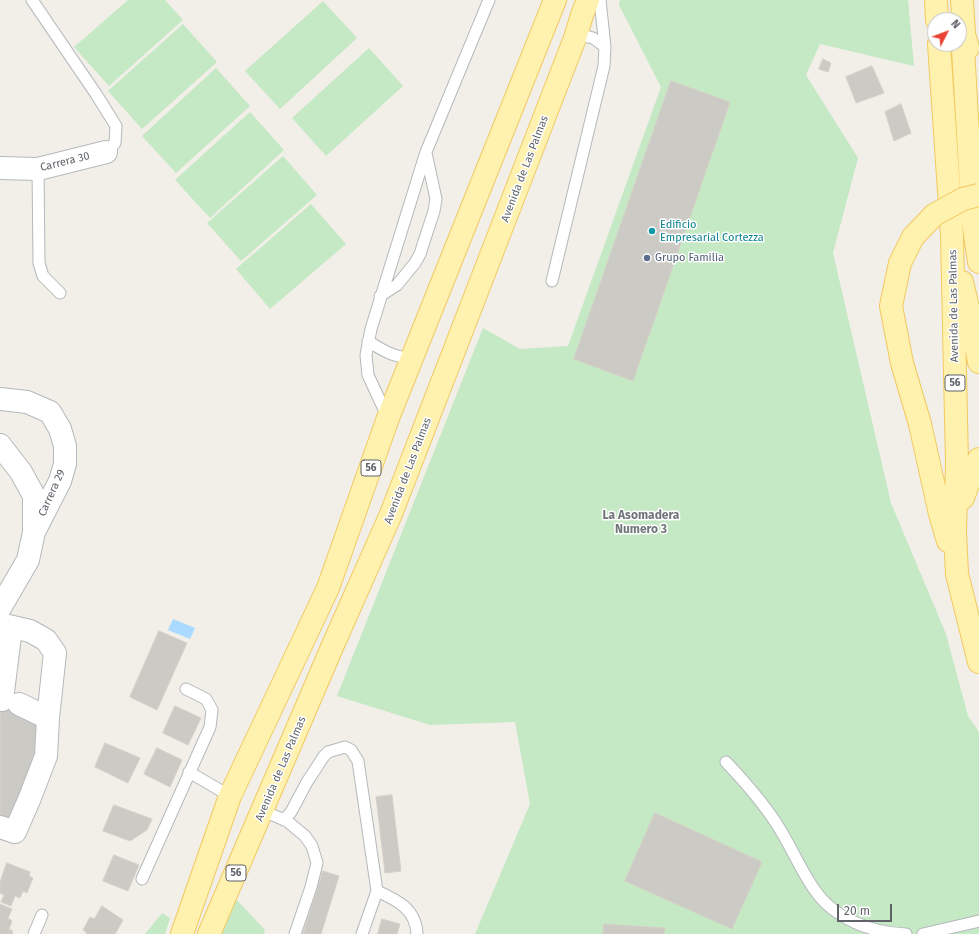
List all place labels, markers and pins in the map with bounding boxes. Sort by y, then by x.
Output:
place label: Edificio Empresarial Cortezza [660,218,764,244]
marker: Edificio Empresarial Cortezza [647,226,657,236]
place label: Grupo Familia [655,251,724,265]
marker: Grupo Familia [642,253,652,263]

